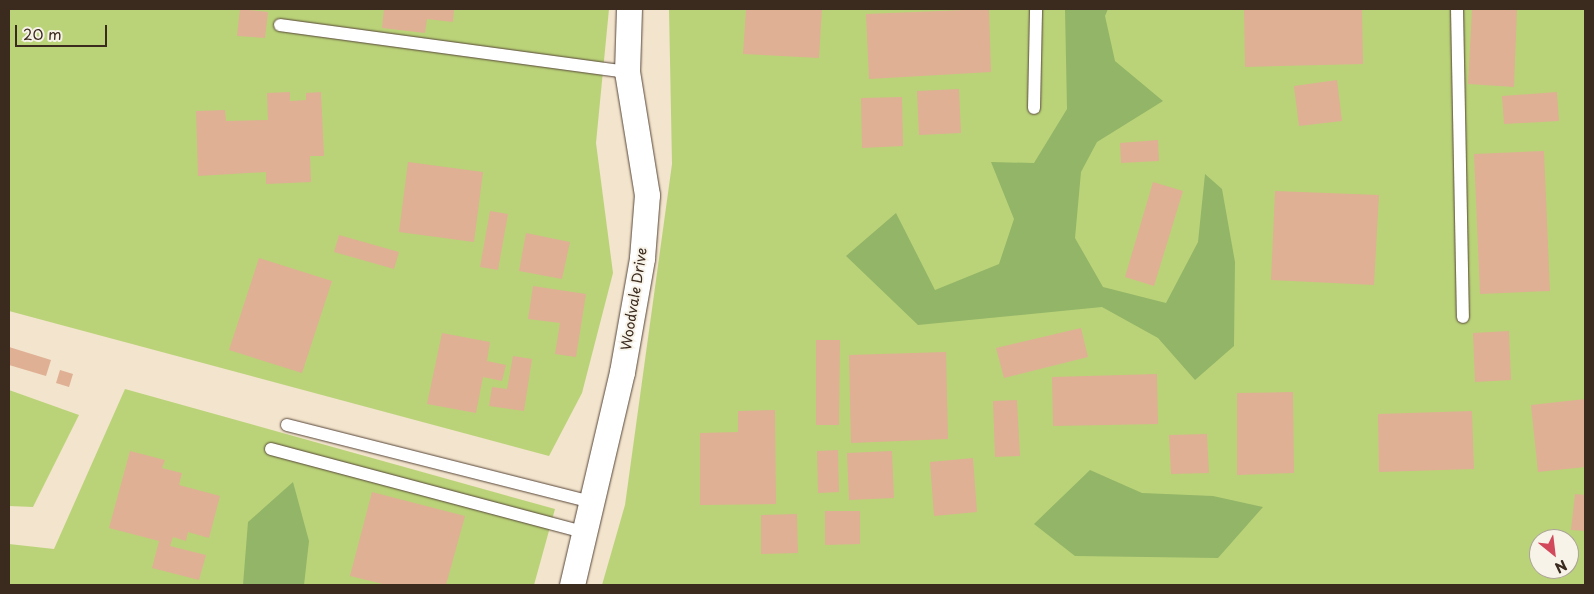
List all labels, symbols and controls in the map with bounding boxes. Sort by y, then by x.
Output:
scale bar [18,15,110,47]
text: 20 m [23,22,62,45]
street label: Woodvale Drive [617,246,651,352]
north arrow [1529,529,1579,579]
text: N [1551,555,1571,579]

